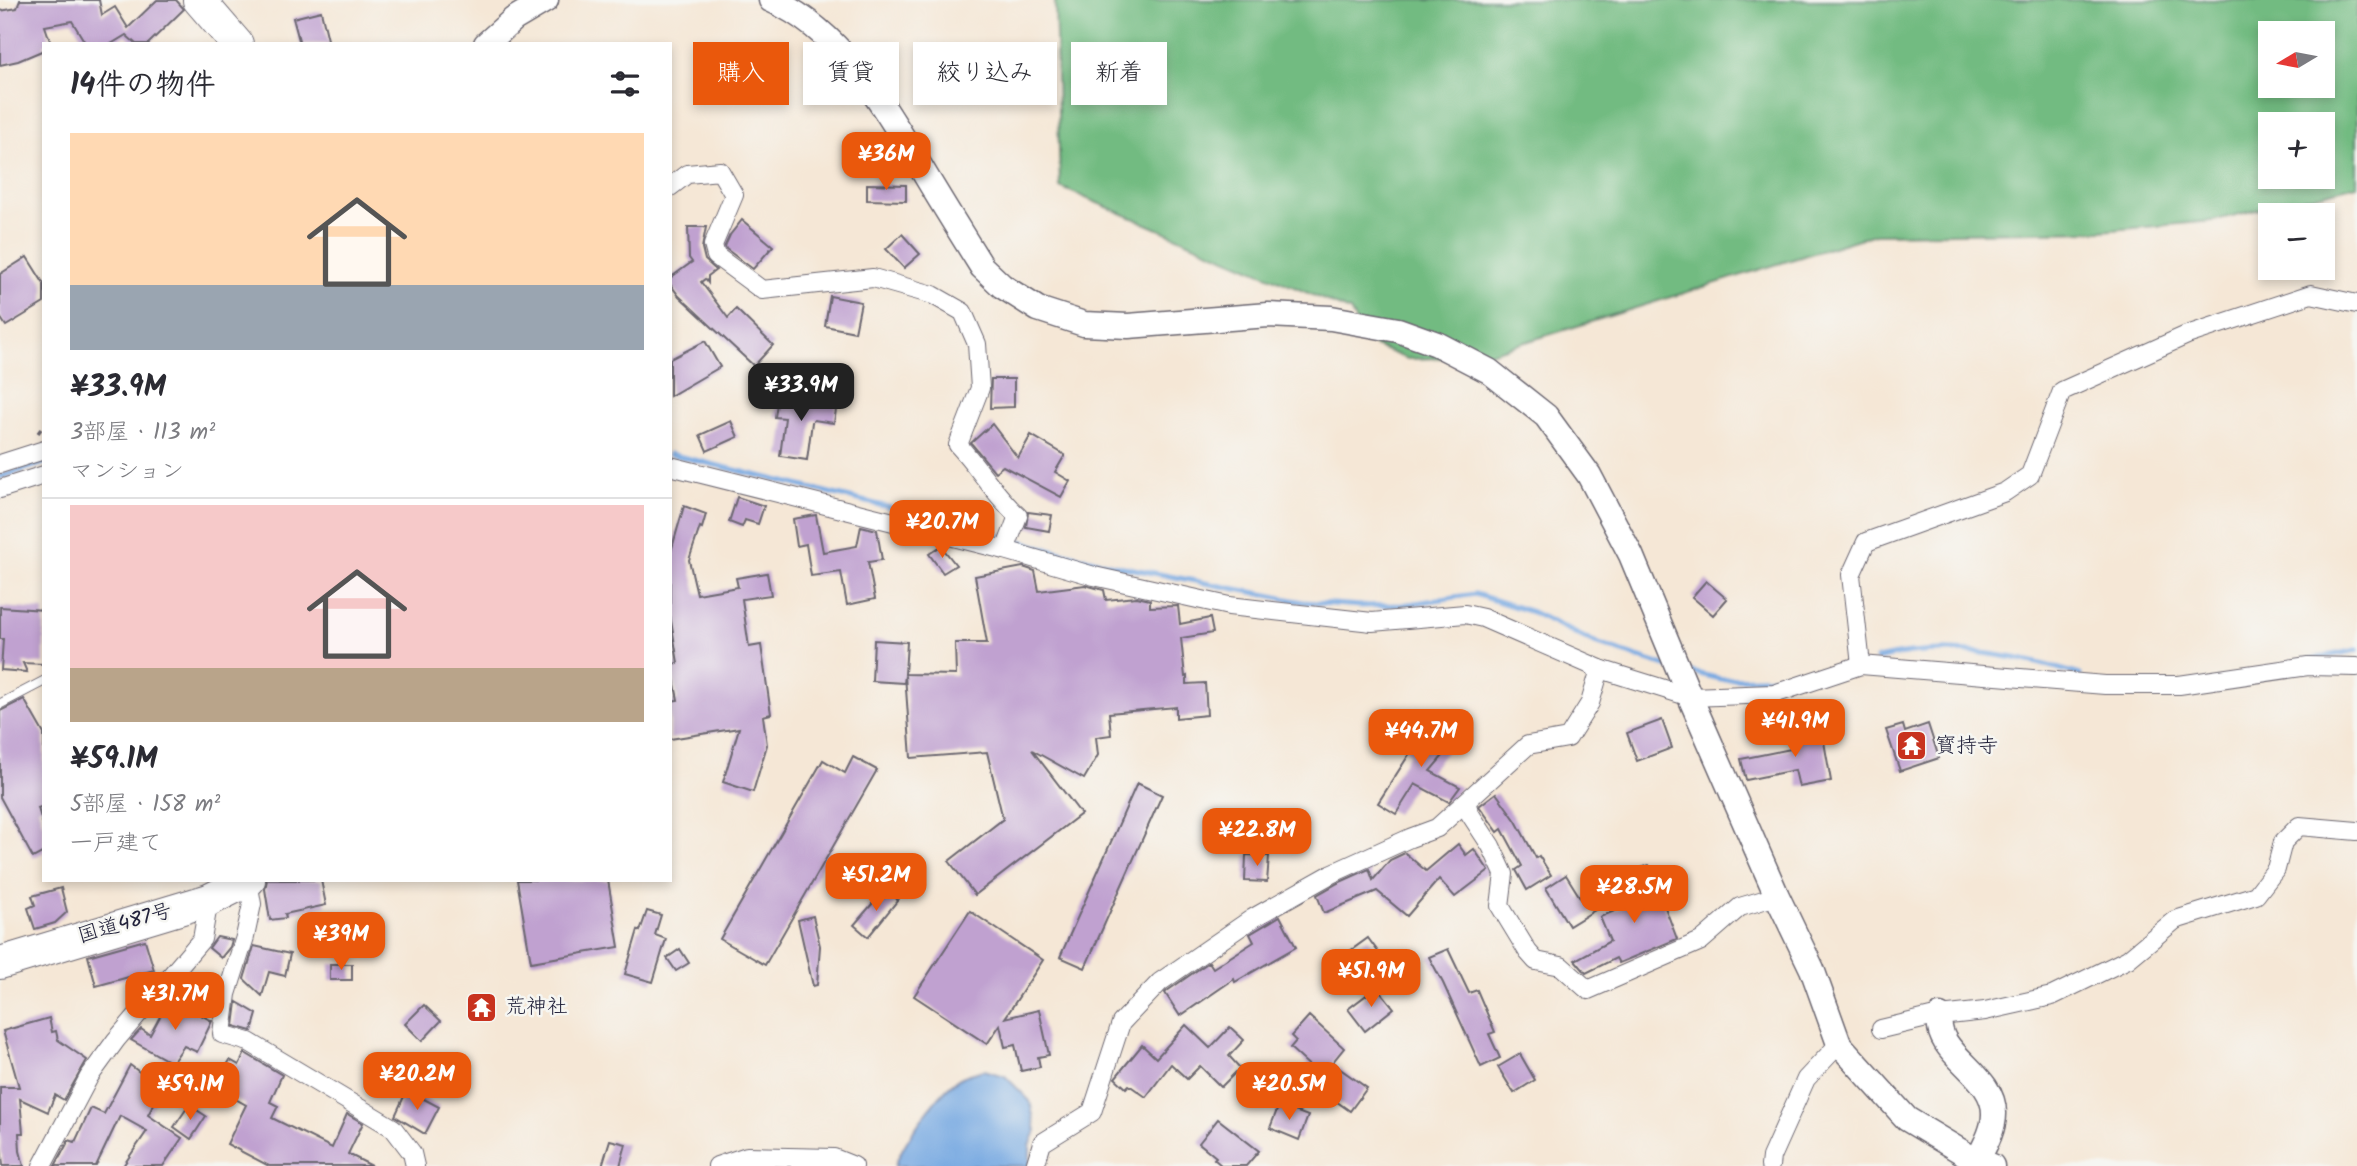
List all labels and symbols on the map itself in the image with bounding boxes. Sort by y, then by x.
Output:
north arrow [2258,21,2334,98]
pin: ¥36M [845,132,927,192]
pin: ¥33.9M [744,364,858,423]
pin: ¥20.7M [885,500,999,560]
pin: ¥41.9M [1738,700,1852,759]
pin: ¥44.7M [1364,710,1478,769]
temple icon: 寳持寺 [1895,729,1929,763]
place label: 寳持寺 [1935,730,1998,763]
pin: ¥22.8M [1200,808,1314,868]
pin: ¥51.2M [819,853,933,913]
pin: ¥28.5M [1577,866,1691,925]
street label: 国道487号 [74,895,176,953]
pin: ¥39M [300,912,382,972]
pin: ¥51.9M [1314,950,1428,1009]
pin: ¥31.7M [118,972,232,1032]
temple icon: 荒神社 [465,990,499,1024]
place label: 荒神社 [505,991,568,1024]
pin: ¥20.2M [360,1052,474,1112]
pin: ¥59.1M [133,1062,247,1122]
pin: ¥20.5M [1232,1062,1346,1122]

